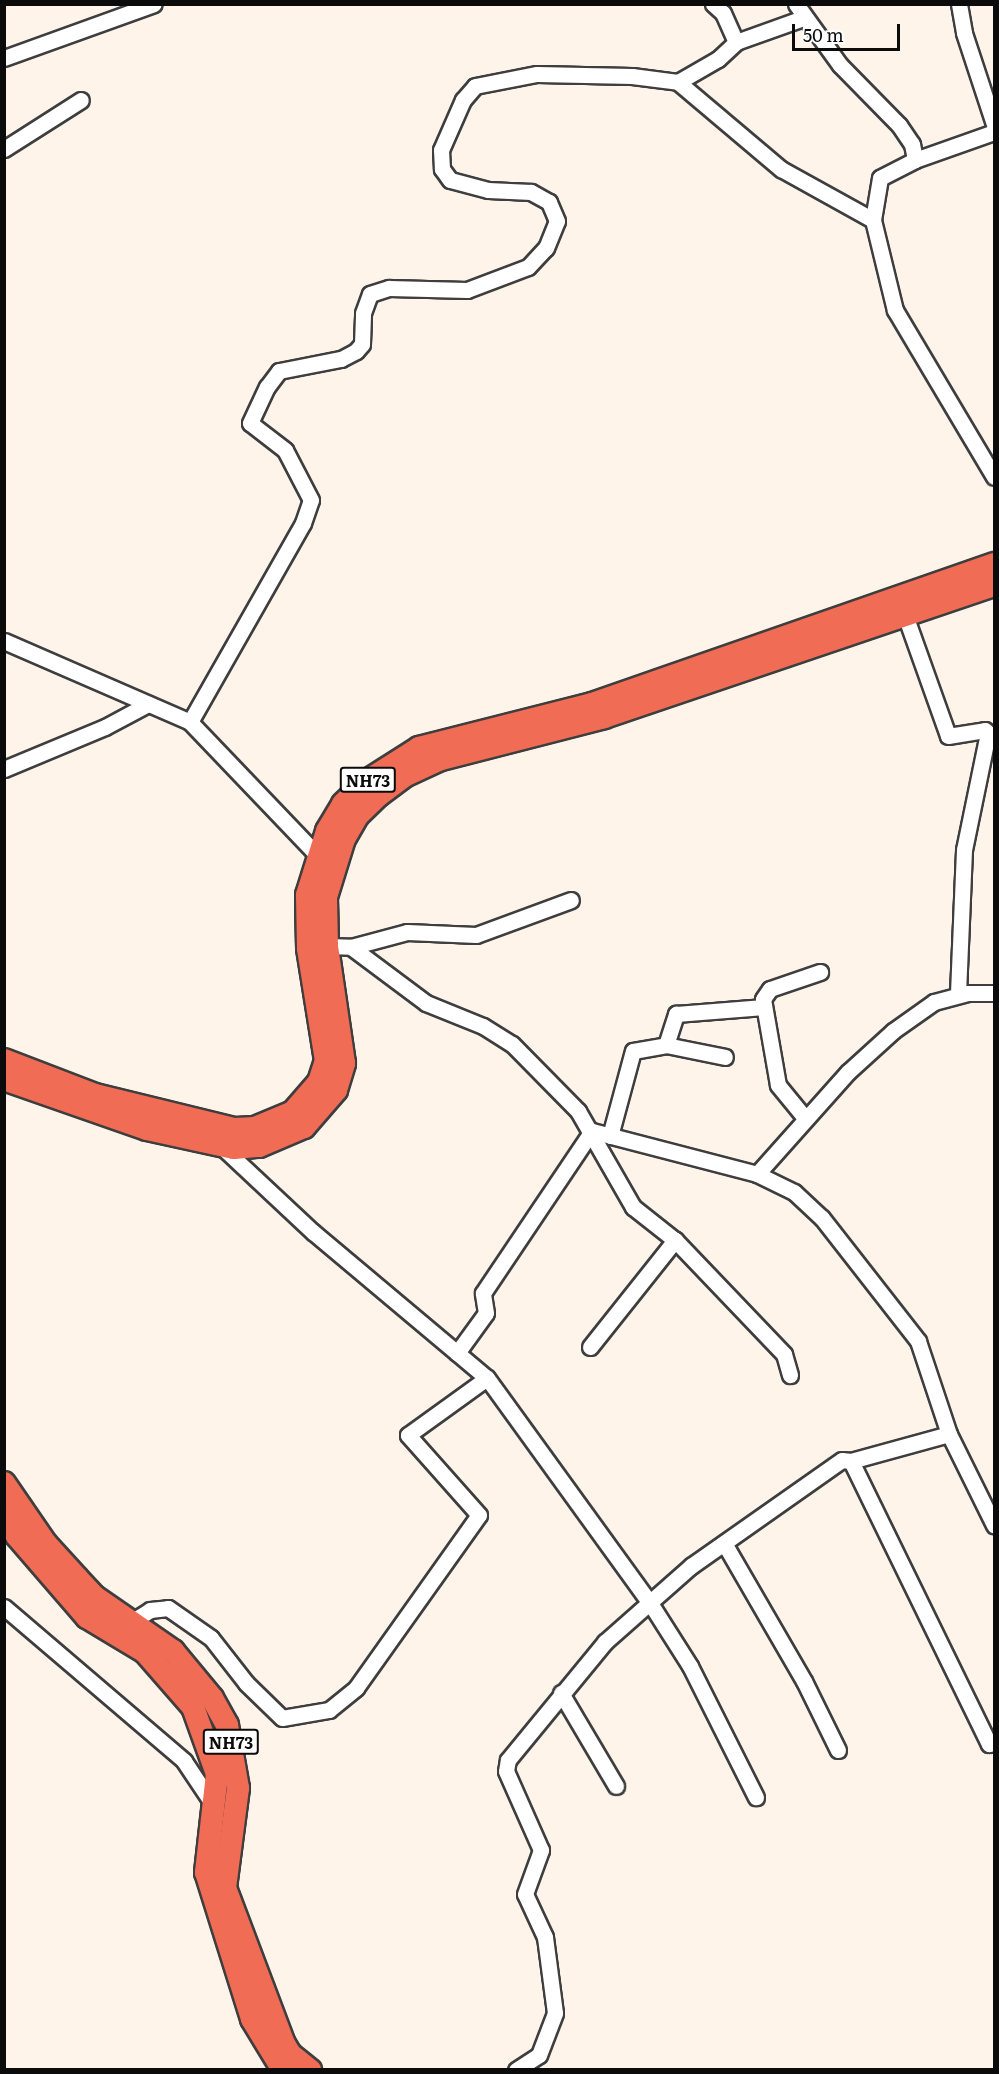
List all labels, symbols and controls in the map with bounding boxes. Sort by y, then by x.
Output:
scale bar [795,12,903,50]
text: 50 m [803,21,844,48]
road number: NH73 [340,767,397,793]
road number: NH73 [202,1729,260,1755]

